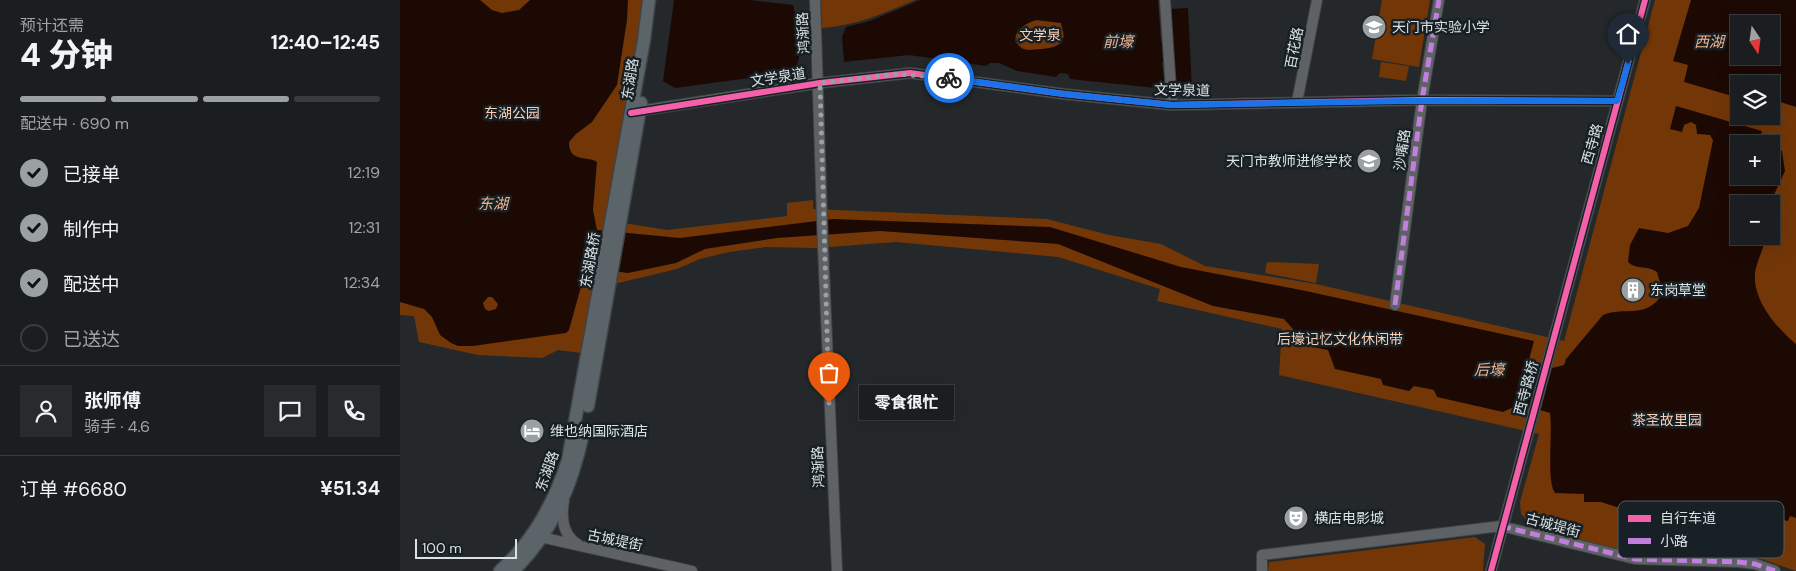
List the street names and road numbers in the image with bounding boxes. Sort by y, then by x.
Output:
street label: 鸿渐路 [793,12,813,54]
street label: 百花路 [1281,26,1307,70]
street label: 东湖路 [618,57,642,101]
street label: 文学泉道 [749,64,807,90]
street label: 文学泉道 [1154,81,1210,99]
street label: 西寺路 [1578,121,1606,167]
street label: 沙嘴路 [1390,128,1414,172]
street label: 东湖路桥 [576,231,604,289]
street label: 西寺路桥 [1510,359,1542,417]
street label: 鸿渐路 [808,446,828,488]
street label: 东湖路 [531,448,563,494]
street label: 古城堤街 [1524,509,1582,541]
street label: 古城堤街 [586,525,644,555]

